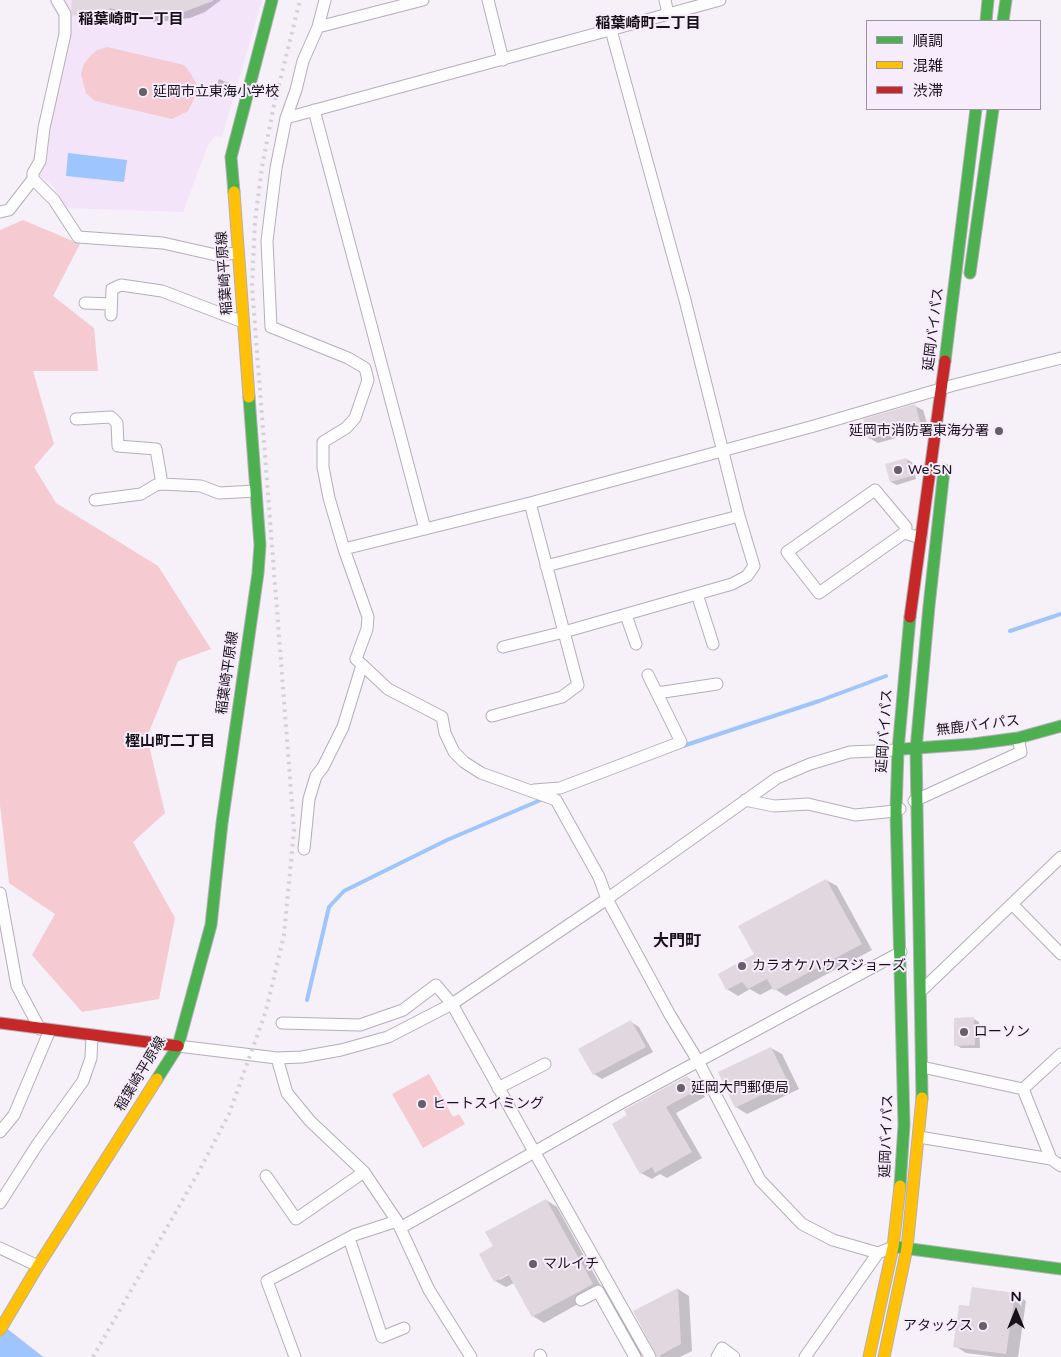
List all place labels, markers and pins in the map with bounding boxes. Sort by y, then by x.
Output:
place label: 延岡市立東海小学校 [153,84,279,100]
marker: 延岡市立東海小学校 [137,86,149,98]
place label: 延岡市消防署東海分署 [849,423,989,439]
marker: 延岡市消防署東海分署 [993,425,1005,437]
place label: We'SN [908,462,952,478]
marker: We'SN [892,464,904,476]
place label: カラオケハウスジョーズ [752,958,906,974]
marker: カラオケハウスジョーズ [736,960,748,972]
place label: ローソン [974,1024,1030,1040]
marker: ローソン [958,1026,970,1038]
place label: 延岡大門郵便局 [691,1080,789,1096]
marker: 延岡大門郵便局 [675,1082,687,1094]
place label: ヒートスイミング [432,1096,544,1112]
marker: ヒートスイミング [416,1098,428,1110]
place label: マルイチ [543,1256,599,1272]
marker: マルイチ [527,1258,539,1270]
place label: アタックス [903,1318,973,1334]
marker: アタックス [977,1320,989,1332]

